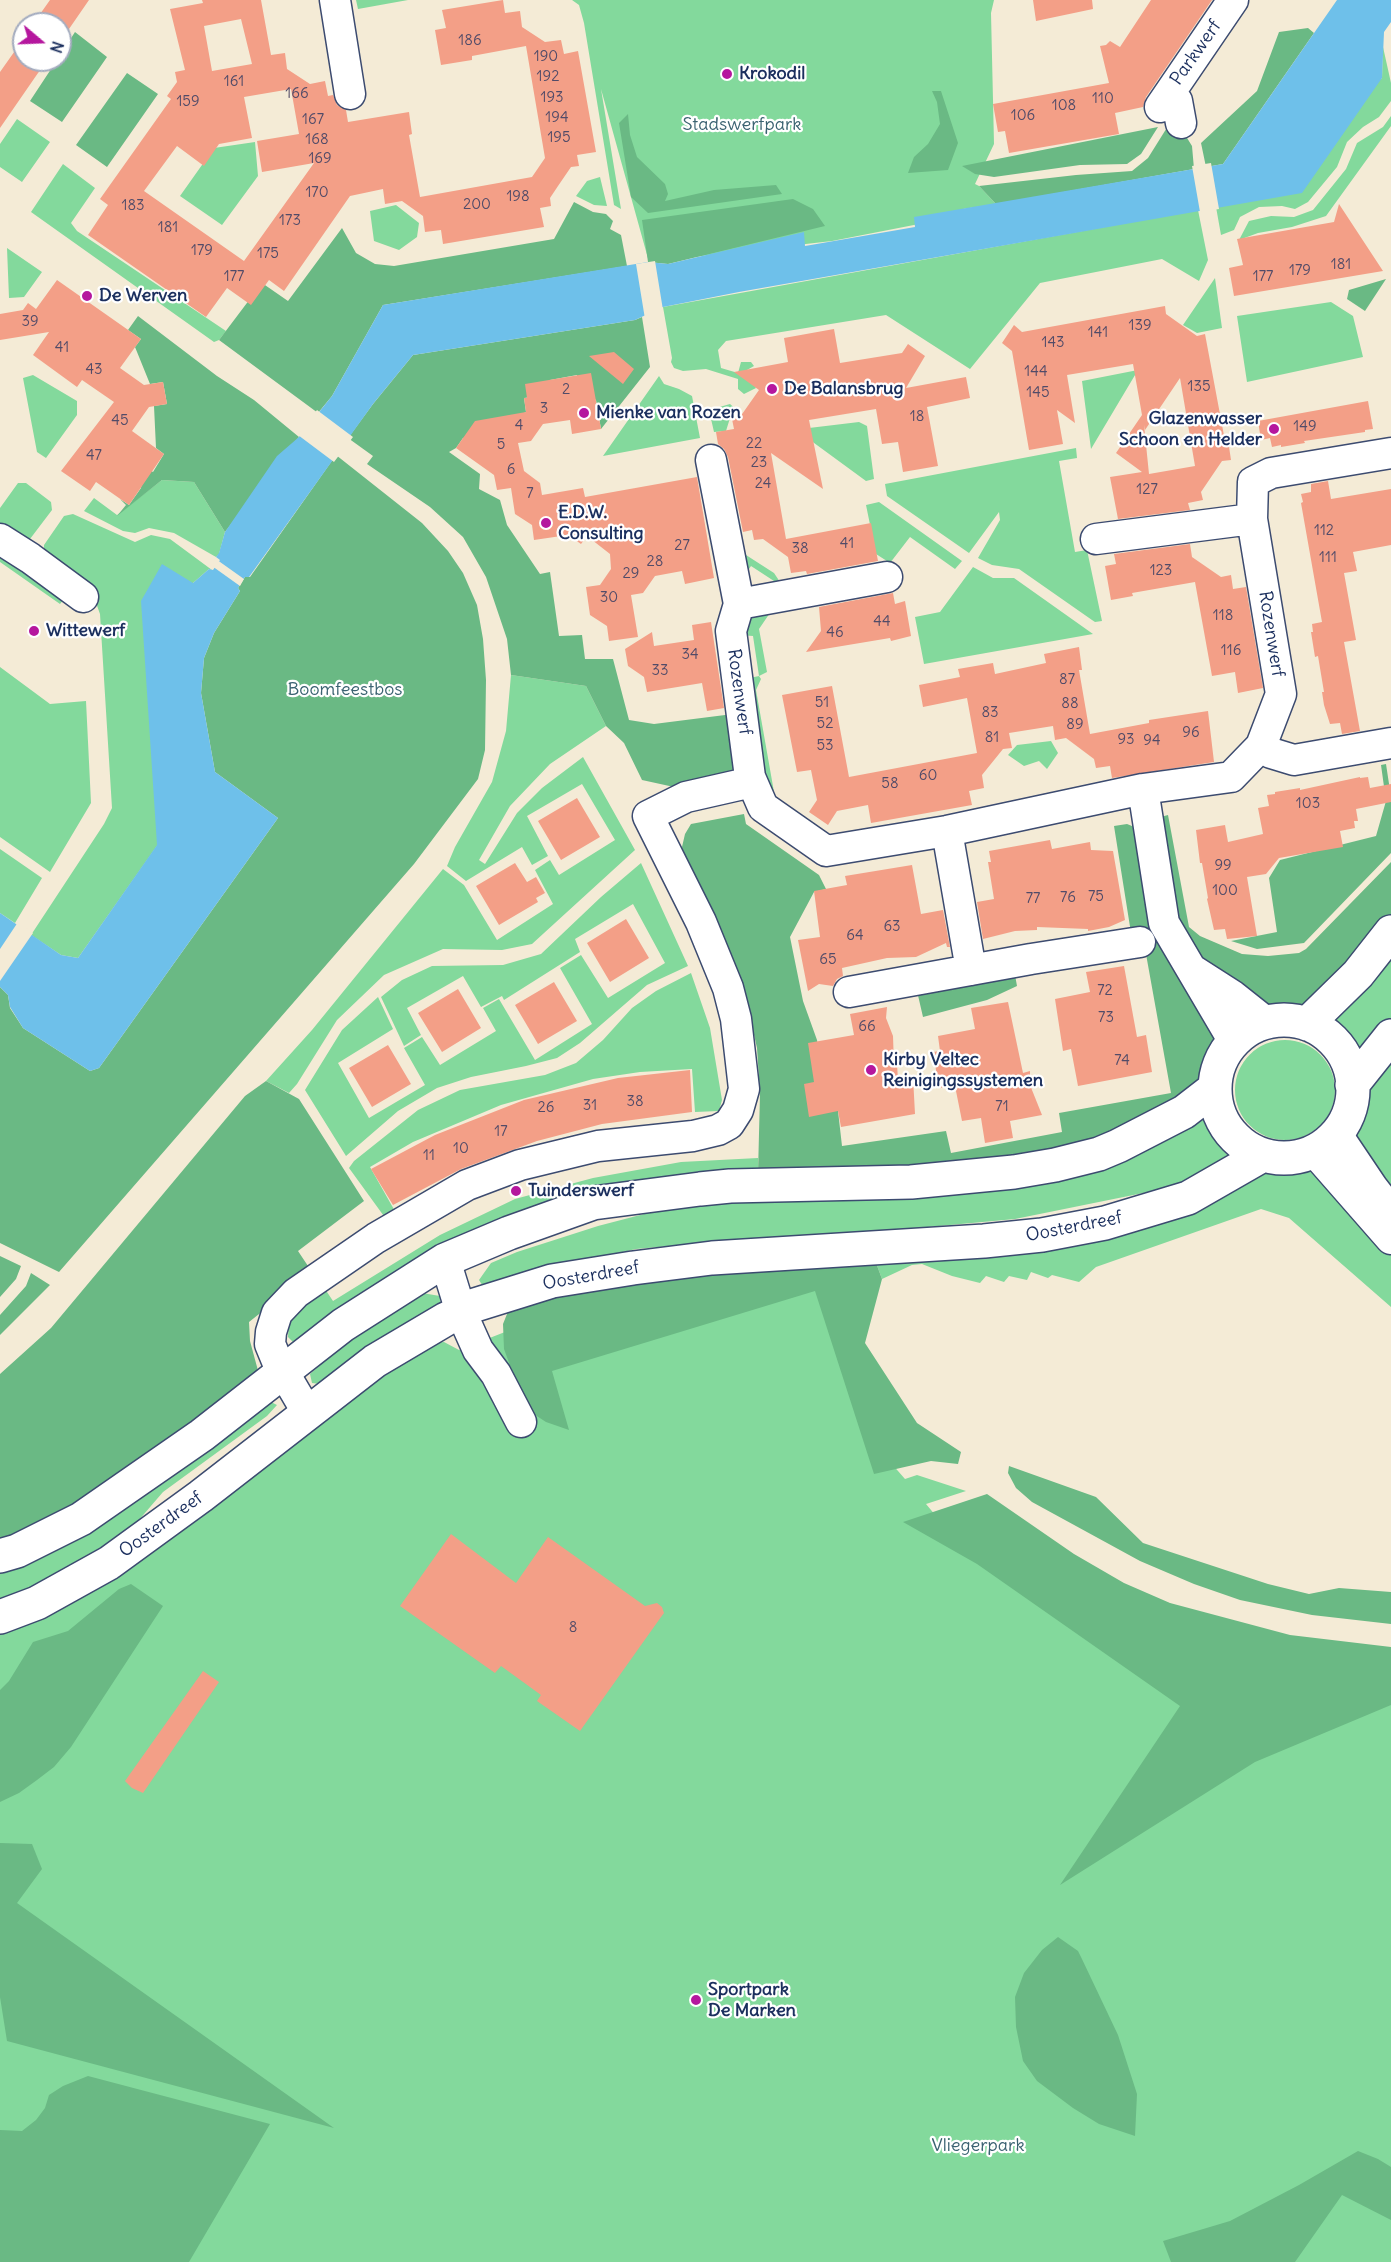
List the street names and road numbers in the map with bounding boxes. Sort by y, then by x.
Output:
street label: Parkwerf [1166,16,1226,90]
street label: Rozenwerf [1254,590,1288,678]
street label: Rozenwerf [722,648,756,736]
street label: Oosterdreef [1024,1207,1124,1247]
street label: Oosterdreef [541,1257,641,1295]
street label: Oosterdreef [115,1488,207,1562]

